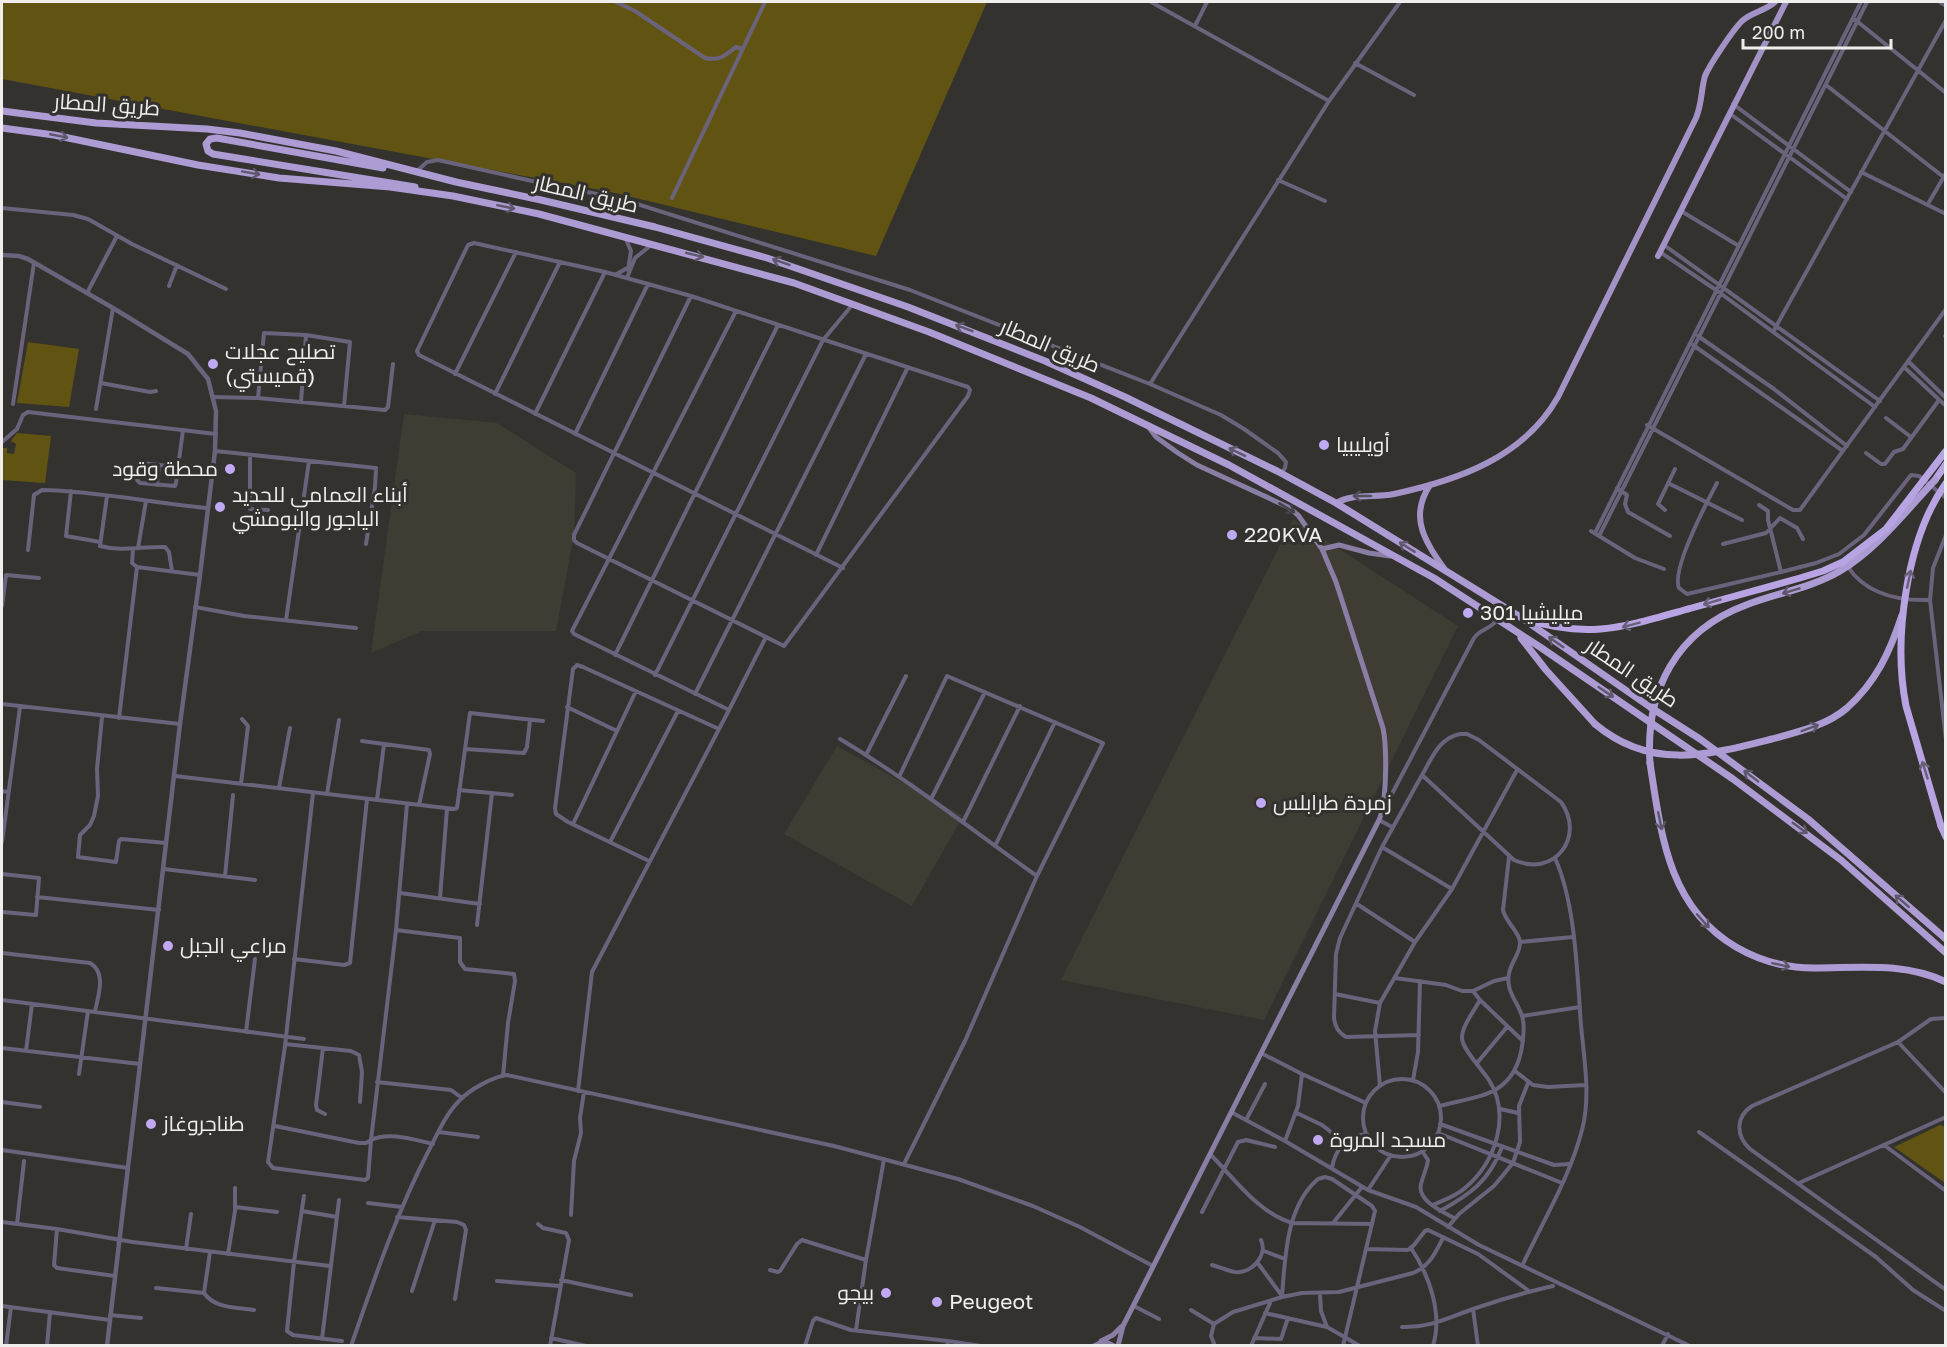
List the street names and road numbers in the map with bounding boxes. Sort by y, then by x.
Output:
street label: طريق المطار [52,87,161,122]
street label: طريق المطار [530,168,641,219]
street label: طريق المطار [995,312,1104,379]
street label: طريق المطار [1580,631,1684,713]

